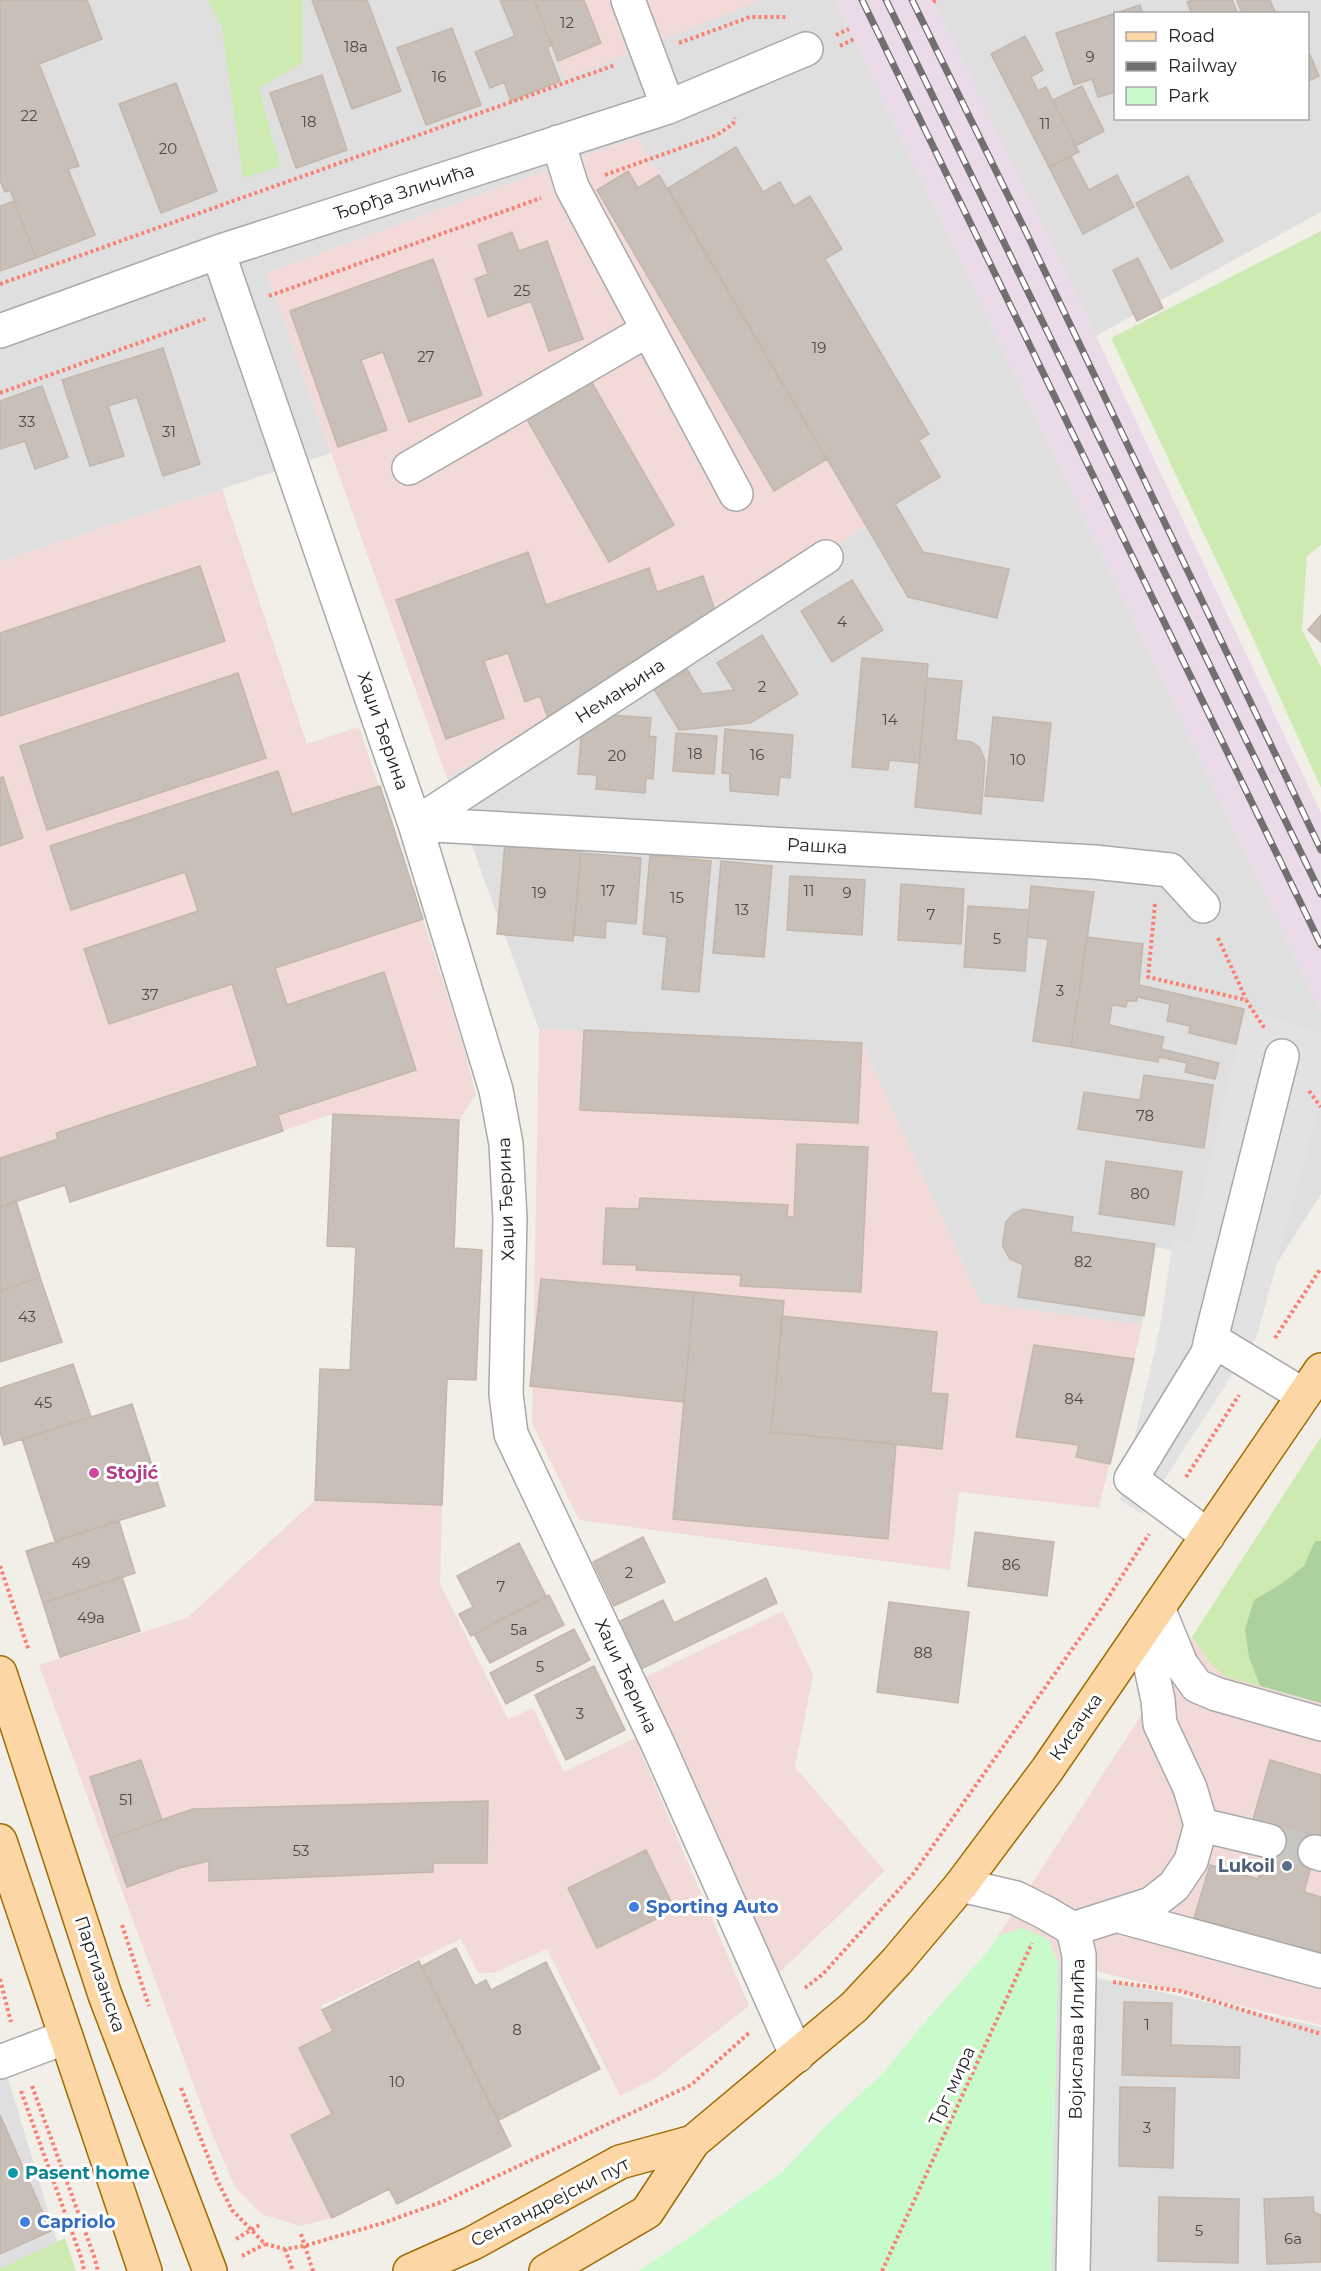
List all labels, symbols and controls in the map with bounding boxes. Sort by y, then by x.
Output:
legend [1114,12,1309,120]
house number: 12 [560,13,574,32]
text: Road [1168,25,1215,47]
house number: 18a [344,37,368,56]
house number: 9 [1085,47,1095,66]
text: Railway [1168,55,1237,77]
house number: 16 [432,67,446,86]
text: Park [1168,85,1209,107]
house number: 22 [20,106,38,125]
house number: 18 [302,112,317,131]
house number: 11 [1040,114,1050,133]
house number: 20 [159,139,177,158]
street label: Ђорђа Зличића [331,159,477,225]
house number: 25 [513,281,531,300]
house number: 19 [812,338,826,357]
house number: 27 [417,347,435,366]
house number: 33 [19,412,35,431]
house number: 31 [162,422,176,441]
house number: 4 [837,612,847,631]
street label: Немањина [571,654,669,728]
street label: Хаџи Ђерина [352,669,414,793]
house number: 2 [758,677,766,696]
house number: 14 [882,710,898,729]
house number: 18 [688,744,703,763]
house number: 16 [750,745,764,764]
house number: 20 [608,746,626,765]
house number: 10 [1010,750,1026,769]
street label: Рашка [786,833,848,859]
house number: 17 [601,881,615,900]
house number: 11 [804,881,814,900]
house number: 19 [532,883,546,902]
house number: 9 [842,883,852,902]
house number: 15 [670,888,684,907]
house number: 13 [735,900,749,919]
house number: 7 [927,905,936,924]
house number: 5 [993,929,1001,948]
house number: 3 [1056,981,1064,1000]
house number: 37 [141,985,159,1004]
house number: 78 [1136,1106,1154,1125]
street label: Хаџи Ђерина [493,1137,519,1261]
house number: 80 [1130,1184,1150,1203]
house number: 82 [1074,1252,1092,1271]
house number: 43 [18,1307,36,1326]
house number: 84 [1064,1389,1084,1408]
house number: 45 [34,1393,52,1412]
place label: Stojić [106,1462,159,1484]
marker: Stojić [87,1466,101,1480]
house number: 49 [72,1553,90,1572]
house number: 86 [1002,1555,1020,1574]
house number: 2 [625,1563,633,1582]
house number: 7 [497,1577,506,1596]
house number: 49a [77,1608,105,1627]
street label: Хаџи Ђерина [590,1615,662,1737]
house number: 5a [510,1620,528,1639]
house number: 88 [913,1643,933,1662]
house number: 5 [536,1657,544,1676]
street label: Кисачка [1045,1689,1107,1765]
house number: 3 [576,1704,584,1723]
house number: 51 [119,1790,133,1809]
house number: 53 [293,1841,309,1860]
place label: Lukoil [1218,1855,1275,1877]
marker: Lukoil [1280,1859,1294,1873]
place label: Sporting Auto [646,1896,779,1918]
marker: Sporting Auto [627,1900,641,1914]
street label: Партизанска [70,1913,130,2035]
street label: Војислава Илића [1065,1958,1089,2120]
house number: 1 [1144,2015,1150,2034]
house number: 8 [512,2020,522,2039]
street label: Трг мира [924,2043,980,2129]
house number: 10 [389,2072,405,2091]
house number: 3 [1143,2118,1151,2137]
street label: Сентандрејски пут [467,2152,634,2252]
place label: Pasent home [25,2162,150,2184]
marker: Pasent home [6,2166,20,2180]
place label: Capriolo [37,2211,116,2233]
marker: Capriolo [18,2215,32,2229]
house number: 5 [1195,2221,1203,2240]
house number: 6a [1284,2229,1302,2248]

